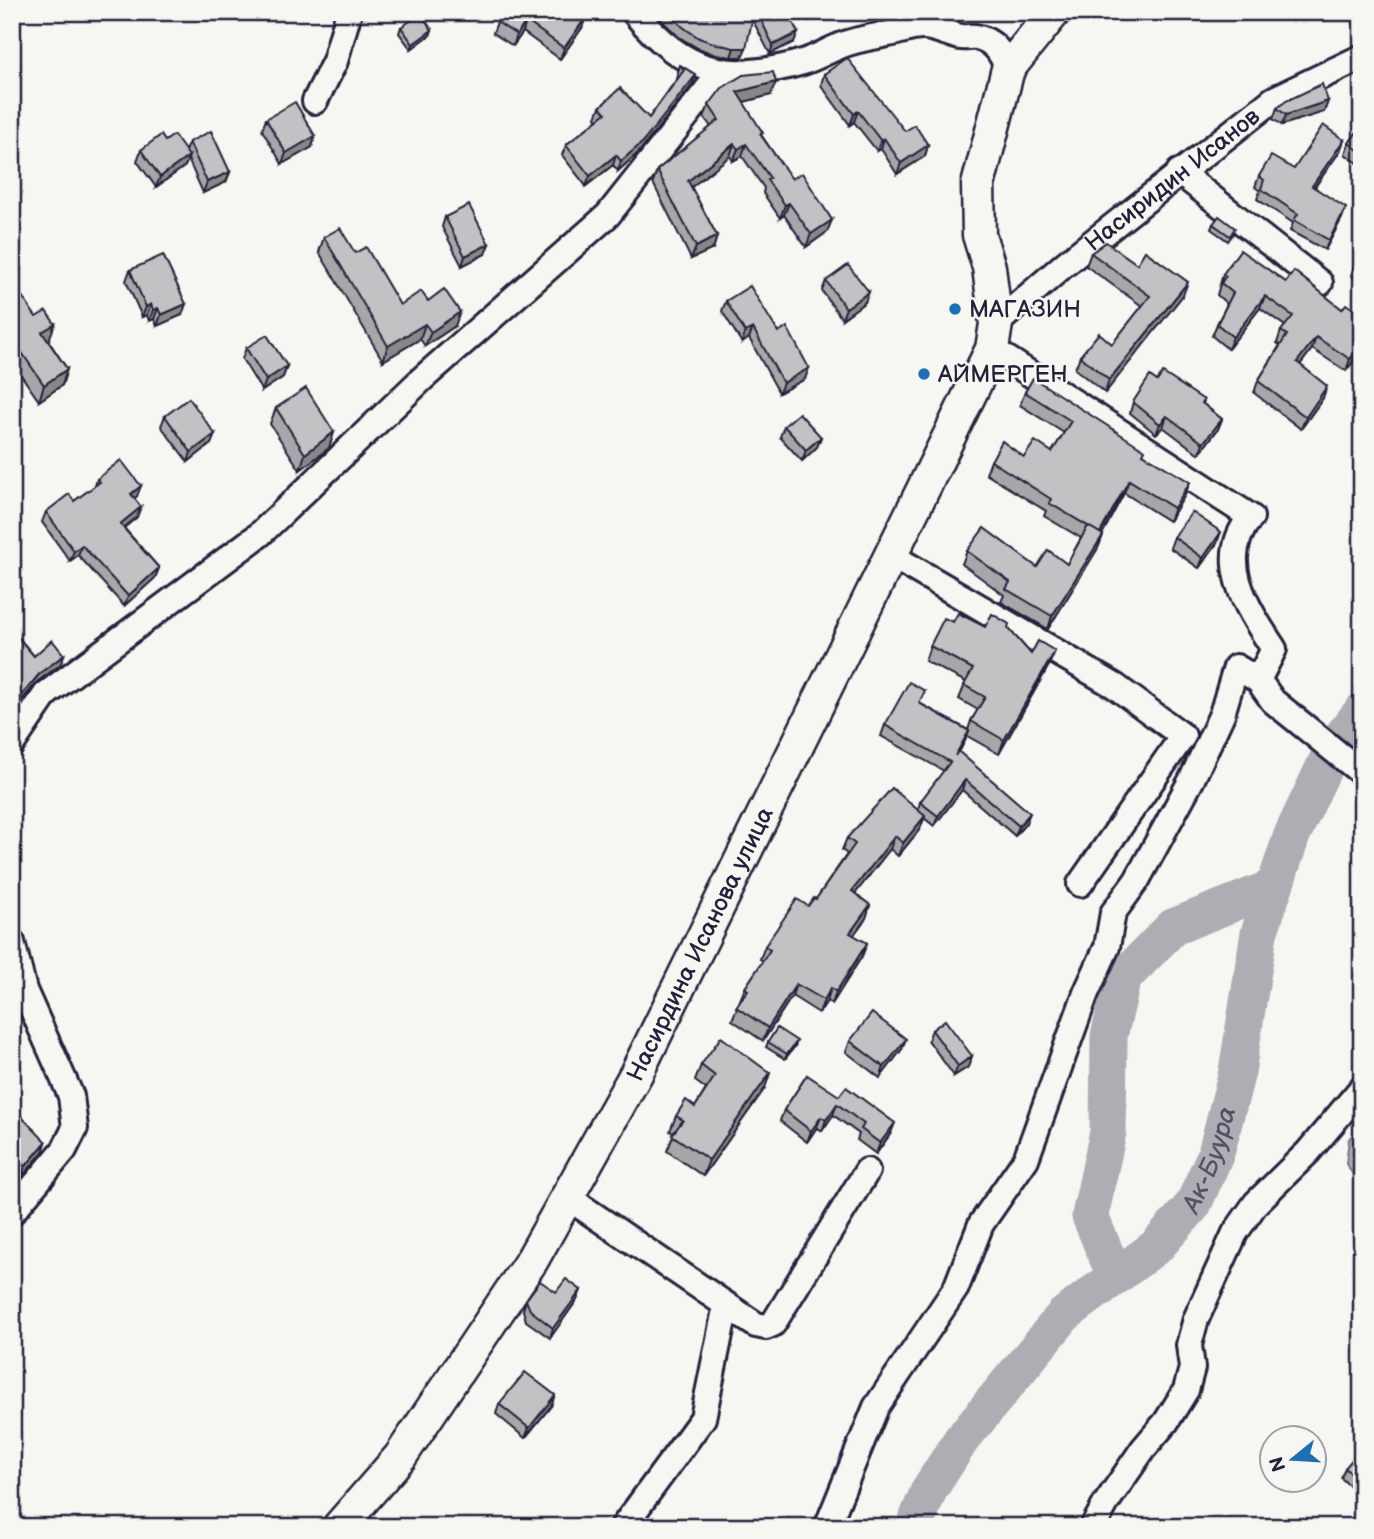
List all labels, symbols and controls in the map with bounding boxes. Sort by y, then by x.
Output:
street label: Насиридин Исанов [1079,101,1266,257]
place label: МАГАЗИН [969,295,1081,324]
marker: МАГАЗИН [947,301,963,317]
place label: АЙМЕРГЕН [937,360,1068,389]
marker: АЙМЕРГЕН [916,366,932,382]
street label: Насирдина Исанова улица [620,802,779,1086]
water label: Ак-Буура [1175,1103,1243,1220]
north arrow [1258,1424,1328,1494]
text: N [1265,1453,1291,1474]

